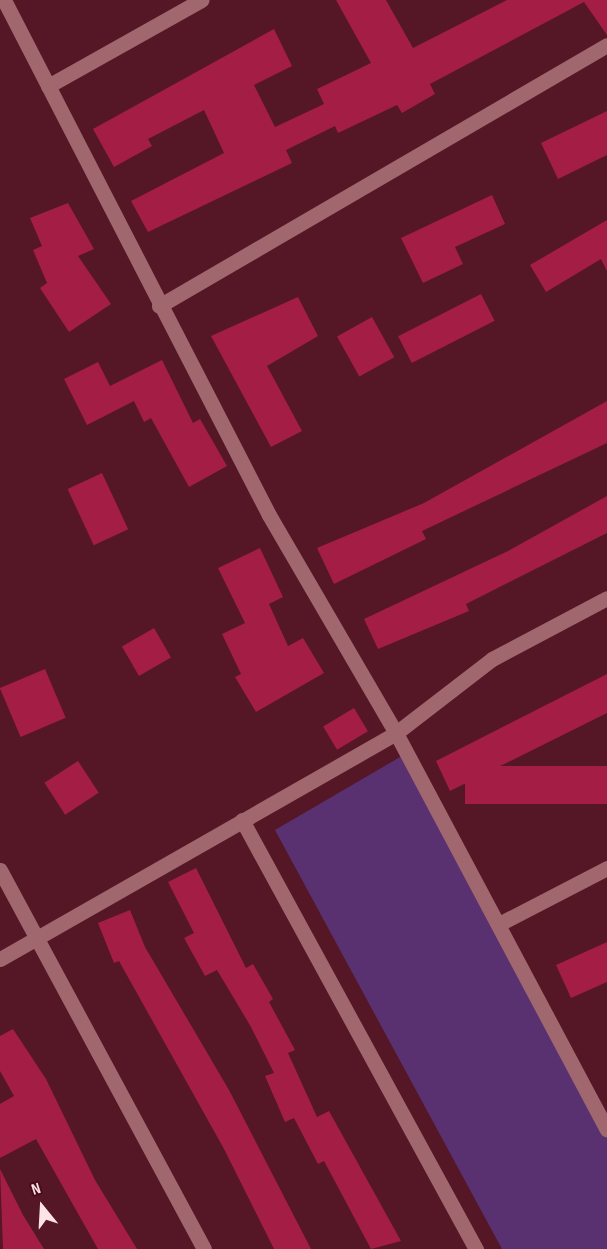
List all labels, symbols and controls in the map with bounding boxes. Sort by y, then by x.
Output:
north arrow [12,1177,72,1237]
text: N [29,1179,43,1200]

